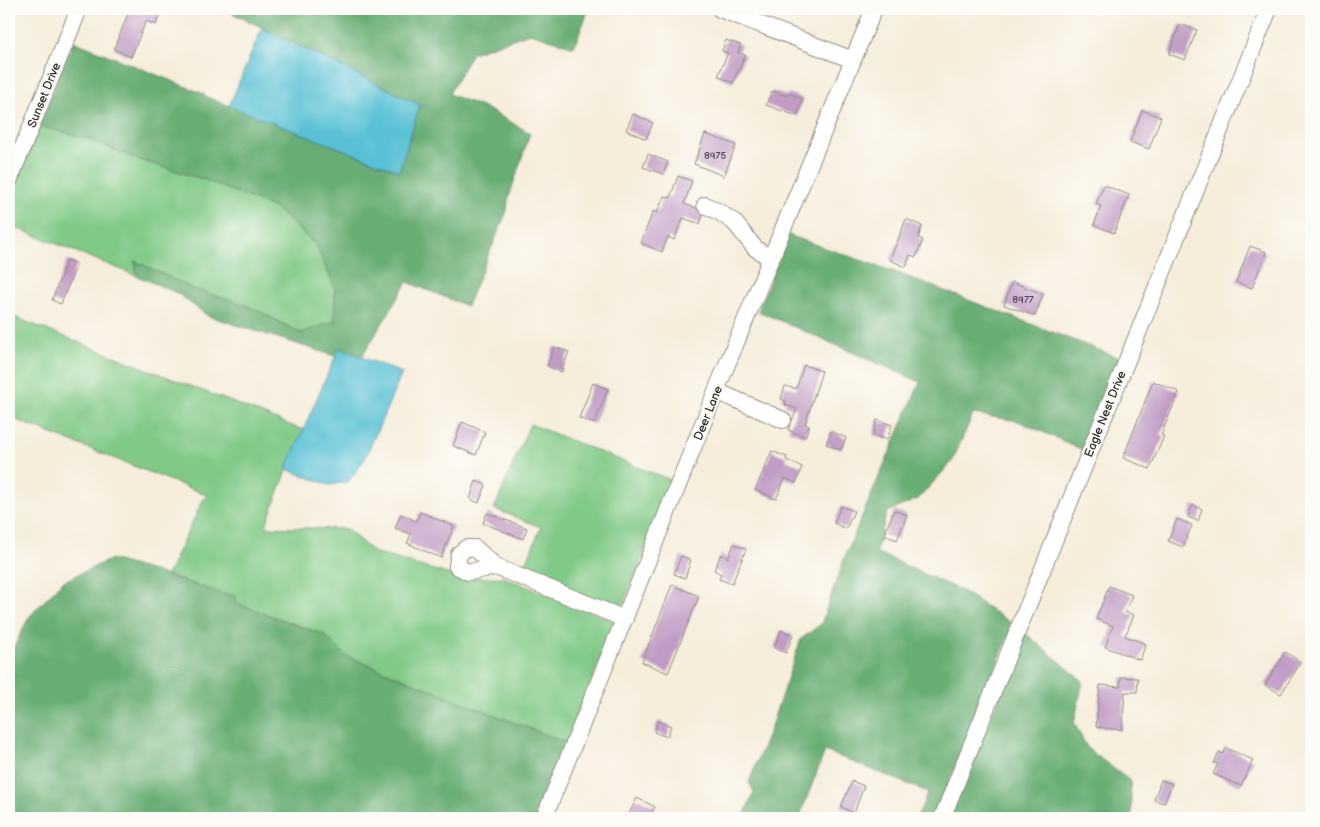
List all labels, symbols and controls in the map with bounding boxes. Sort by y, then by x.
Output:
street label: Sunset Drive [25,60,64,130]
house number: 8975 [704,150,726,162]
house number: 8977 [1012,294,1034,306]
street label: Eagle Nest Drive [1081,369,1130,460]
street label: Deer Lane [691,384,726,443]

